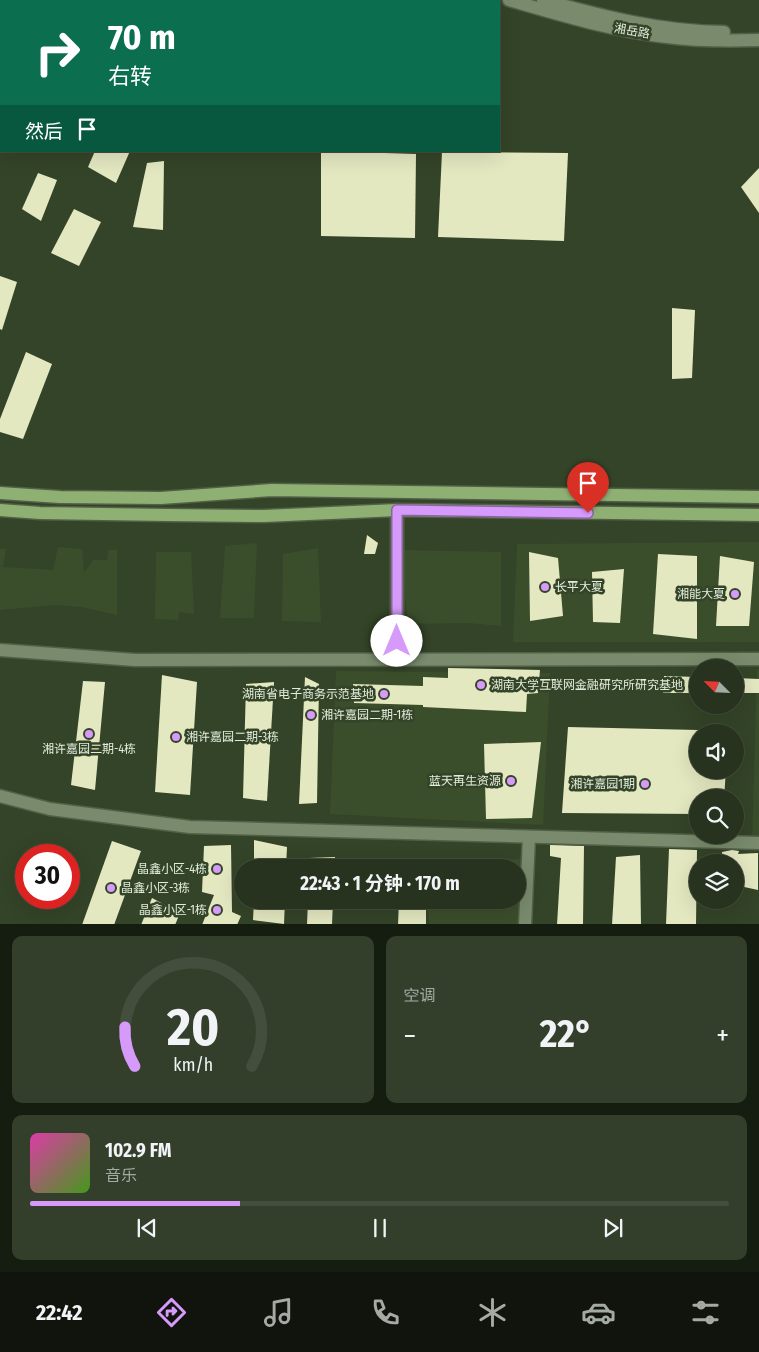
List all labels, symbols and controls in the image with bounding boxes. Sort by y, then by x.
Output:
text: 70 m [108,16,176,58]
icon: right [25,20,90,85]
street label: 湘岳路 [613,21,651,41]
text: 右转 [108,63,152,90]
icon: arrive [73,115,101,143]
text: 然后 [25,120,63,143]
pin [567,462,609,513]
icon: arrive [574,469,602,497]
place label: 长平大夏 [555,580,603,594]
marker: 长平大夏 [539,581,551,593]
place label: 湘能大夏 [677,587,725,601]
marker: 湘能大夏 [729,588,741,600]
position arrow [370,614,422,666]
north arrow [689,659,744,714]
map controls [689,659,744,909]
place label: 湖南大学互联网金融研究所研究基地 [491,678,683,692]
marker: 湖南大学互联网金融研究所研究基地 [475,679,487,691]
place label: 湖南省电子商务示范基地 [242,687,374,701]
marker: 湖南省电子商务示范基地 [378,688,390,700]
place label: 湘许嘉园二期-1栋 [321,708,413,722]
marker: 湘许嘉园二期-1栋 [305,709,317,721]
button: sound [689,724,744,779]
marker: 湘许嘉园二期-4栋 [83,728,95,740]
place label: 湘许嘉园二期-3栋 [186,730,279,744]
marker: 湘许嘉园二期-3栋 [170,731,182,743]
place label: 湘许嘉园二期-4栋 [42,742,136,756]
place label: 蓝天再生资源 [429,774,501,788]
marker: 蓝天再生资源 [505,775,517,787]
place label: 湘许嘉园1期 [570,777,635,791]
marker: 湘许嘉园1期 [639,778,651,790]
button: search [689,789,744,844]
speed limit sign: 30 [15,844,80,909]
button: layers [689,854,744,909]
place label: 晶鑫小区-4栋 [137,862,207,876]
marker: 晶鑫小区-4栋 [211,863,223,875]
text: 22:43 · 1 分钟 · 170 m [300,872,460,895]
place label: 晶鑫小区-3栋 [121,881,190,895]
marker: 晶鑫小区-3栋 [105,882,117,894]
place label: 晶鑫小区-1栋 [139,903,207,917]
marker: 晶鑫小区-1栋 [211,904,223,916]
text: 空调 [404,986,436,1005]
text: 20 [166,996,219,1059]
text: 22° [540,1011,593,1057]
text: − [404,1019,416,1052]
text: + [716,1019,729,1052]
text: km/h [173,1054,213,1076]
text: 102.9 FM [105,1139,171,1162]
text: 音乐 [105,1166,137,1185]
icon: previous [133,1214,161,1242]
icon: pause [366,1214,394,1242]
icon: next [599,1214,627,1242]
icon: directions [154,1295,189,1330]
icon: music [261,1295,296,1330]
icon: phone [368,1295,403,1330]
icon: climate [475,1295,510,1330]
icon: car [581,1295,616,1330]
icon: filters [688,1295,723,1330]
text: 22:42 [36,1299,82,1326]

